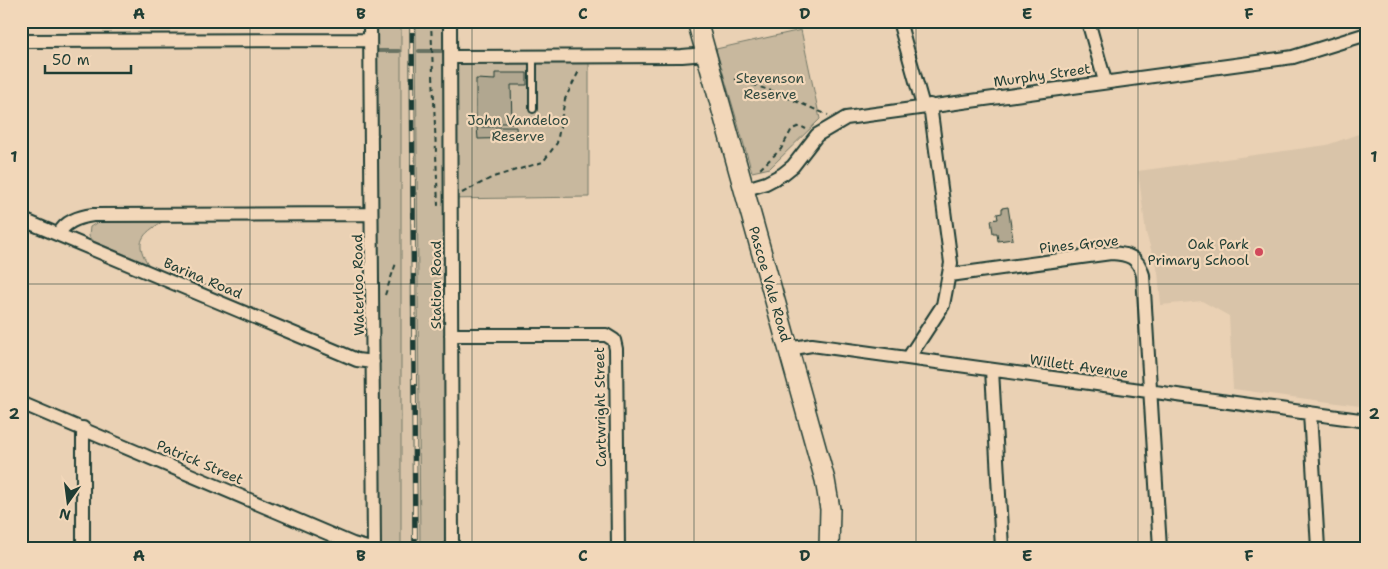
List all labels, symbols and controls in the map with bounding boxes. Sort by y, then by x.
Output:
text: A [133,3,145,24]
text: B [356,3,366,24]
text: C [578,3,588,24]
text: D [799,3,811,24]
text: E [1022,3,1032,24]
text: F [1244,3,1254,24]
scale bar [45,42,131,74]
text: 50 m [52,50,90,70]
street label: Murphy Street [992,59,1092,91]
park label: Stevenson Reserve [736,69,805,103]
park label: John Vandeloo Reserve [467,111,569,145]
text: 1 [10,146,18,167]
text: 1 [1370,146,1378,167]
street label: Pascoe Vale Road [745,224,795,344]
street label: Pines Grove [1038,231,1120,257]
street label: Waterloo Road [348,234,368,336]
place label: Oak Park Primary School [1148,235,1250,269]
street label: Station Road [427,241,445,329]
marker: Oak Park Primary School [1253,246,1265,258]
street label: Barina Road [161,253,245,303]
street label: Cartwright Street [590,347,610,467]
street label: Willett Avenue [1029,350,1130,382]
text: 2 [8,403,20,424]
text: 2 [1368,403,1380,424]
street label: Patrick Street [154,436,246,488]
north arrow [42,476,92,526]
text: N [57,505,72,525]
text: A [133,545,145,566]
text: B [356,545,366,566]
text: C [578,545,588,566]
text: D [799,545,811,566]
text: E [1022,545,1032,566]
text: F [1244,545,1254,566]

